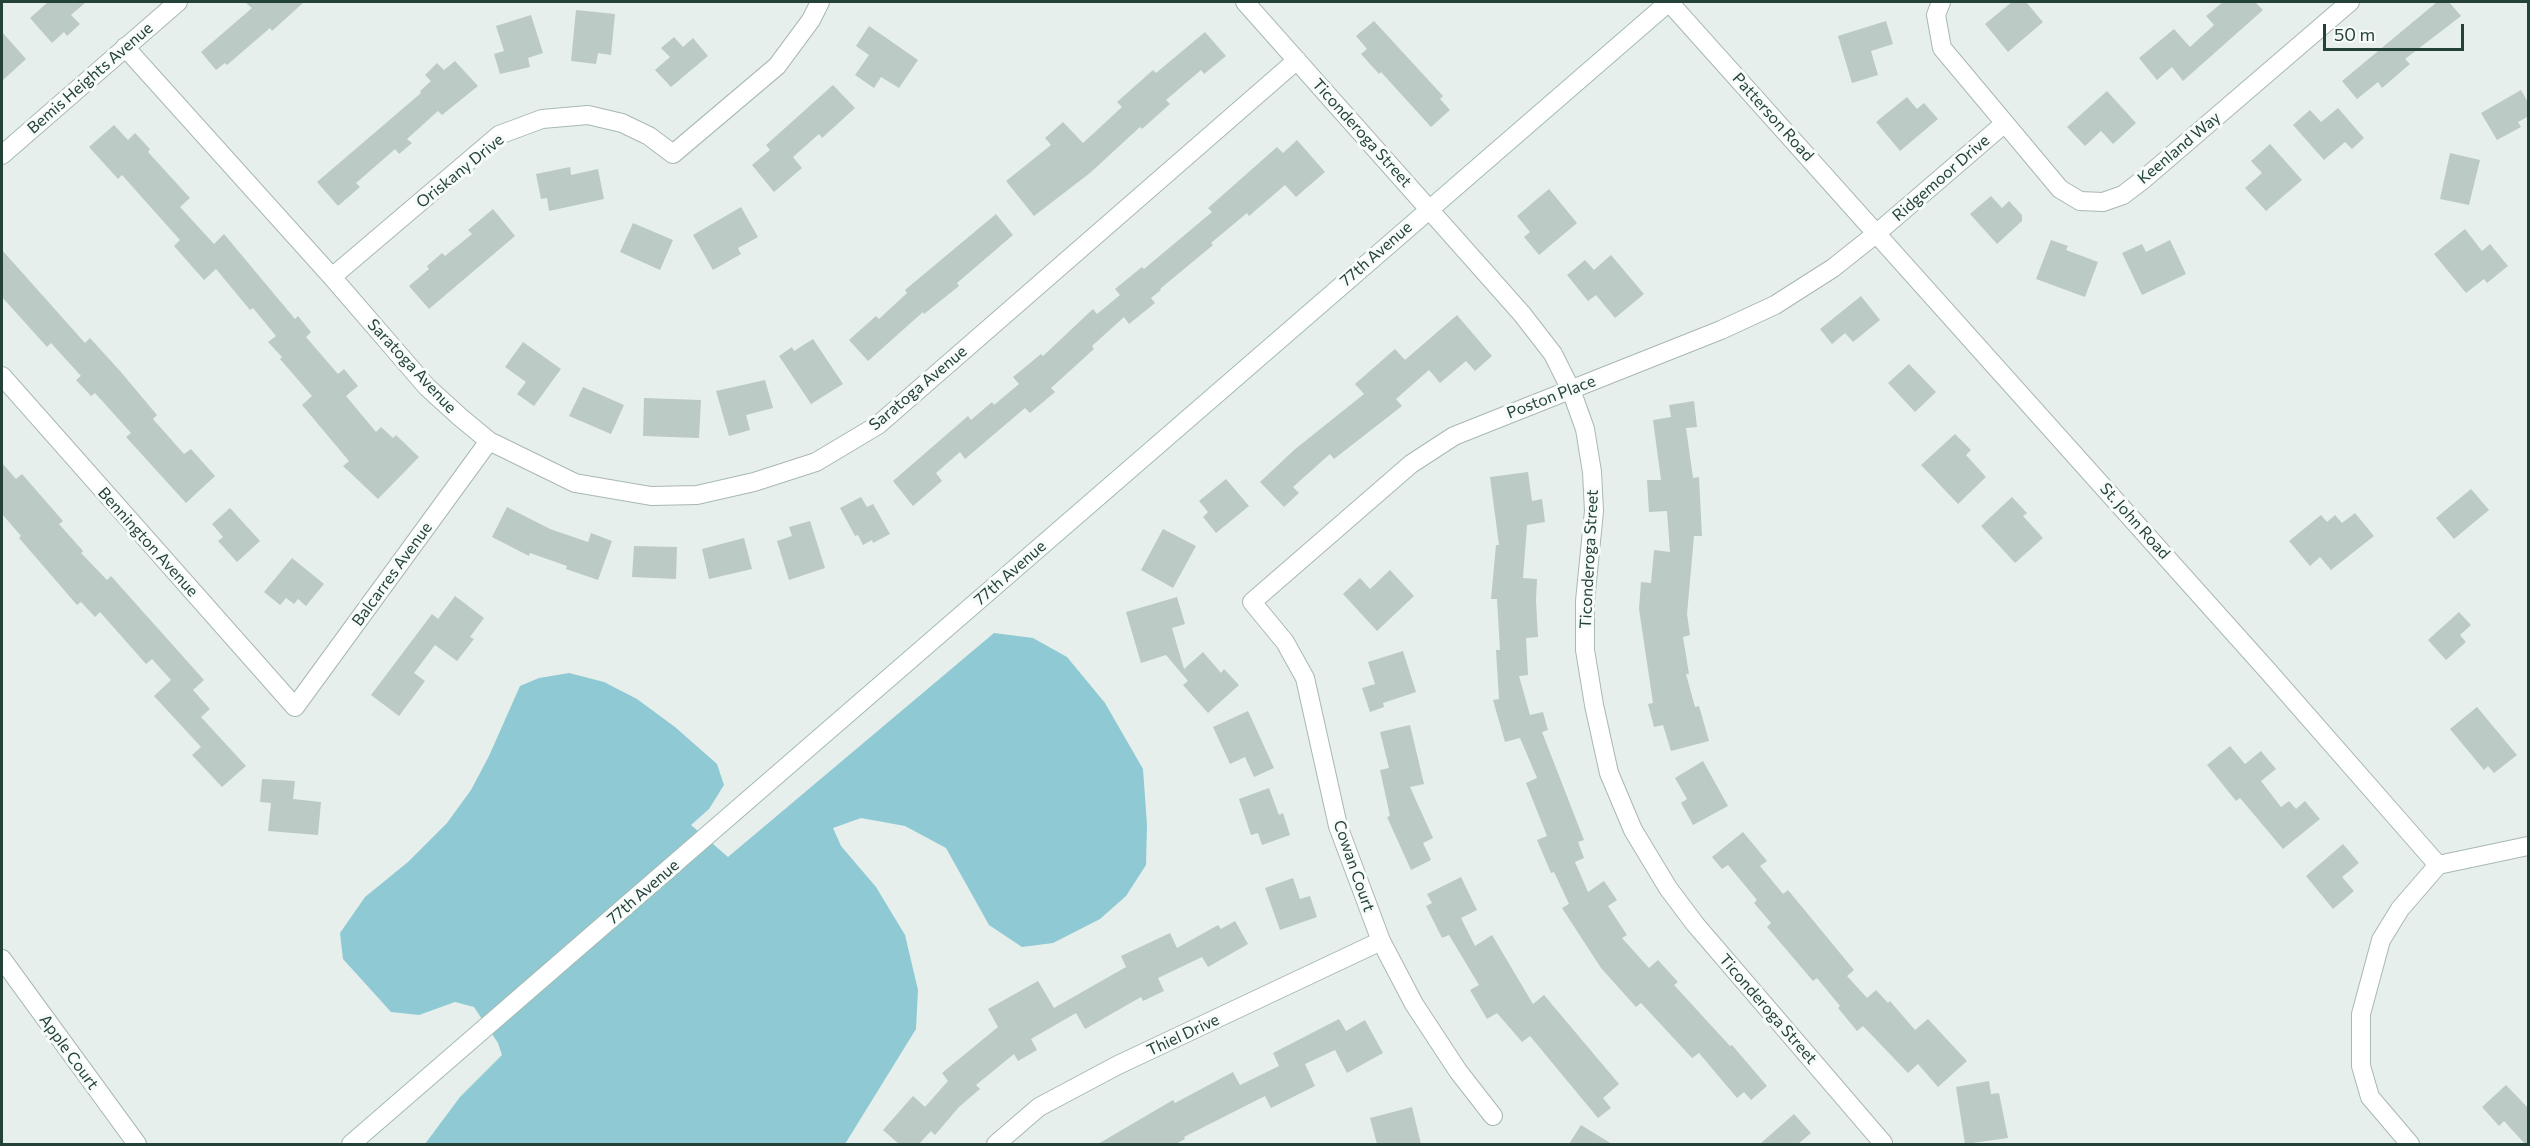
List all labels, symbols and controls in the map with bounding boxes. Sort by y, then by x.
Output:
scale bar [2326,12,2467,50]
street label: Bemis Heights Avenue [23,18,157,138]
text: 50 m [2334,23,2375,45]
street label: Patterson Road [1728,69,1818,165]
street label: Ticonderoga Street [1308,75,1416,191]
street label: Keenland Way [2134,108,2224,188]
street label: Oriskany Drive [412,130,508,212]
street label: Ridgemoor Drive [1889,131,1993,225]
street label: 77th Avenue [1336,218,1416,290]
street label: Saratoga Avenue [363,315,461,417]
street label: Saratoga Avenue [865,342,971,434]
street label: Poston Place [1504,371,1598,423]
street label: St. John Road [2096,479,2174,563]
street label: Bennington Avenue [94,483,202,601]
street label: Ticonderoga Street [1576,489,1602,629]
street label: Balcarres Avenue [348,518,436,630]
street label: 77th Avenue [970,537,1050,609]
street label: Cowan Court [1329,818,1379,914]
street label: 77th Avenue [603,856,683,928]
street label: Ticonderoga Street [1715,950,1821,1068]
street label: Thiel Drive [1144,1010,1222,1060]
street label: Apple Court [35,1011,103,1093]

